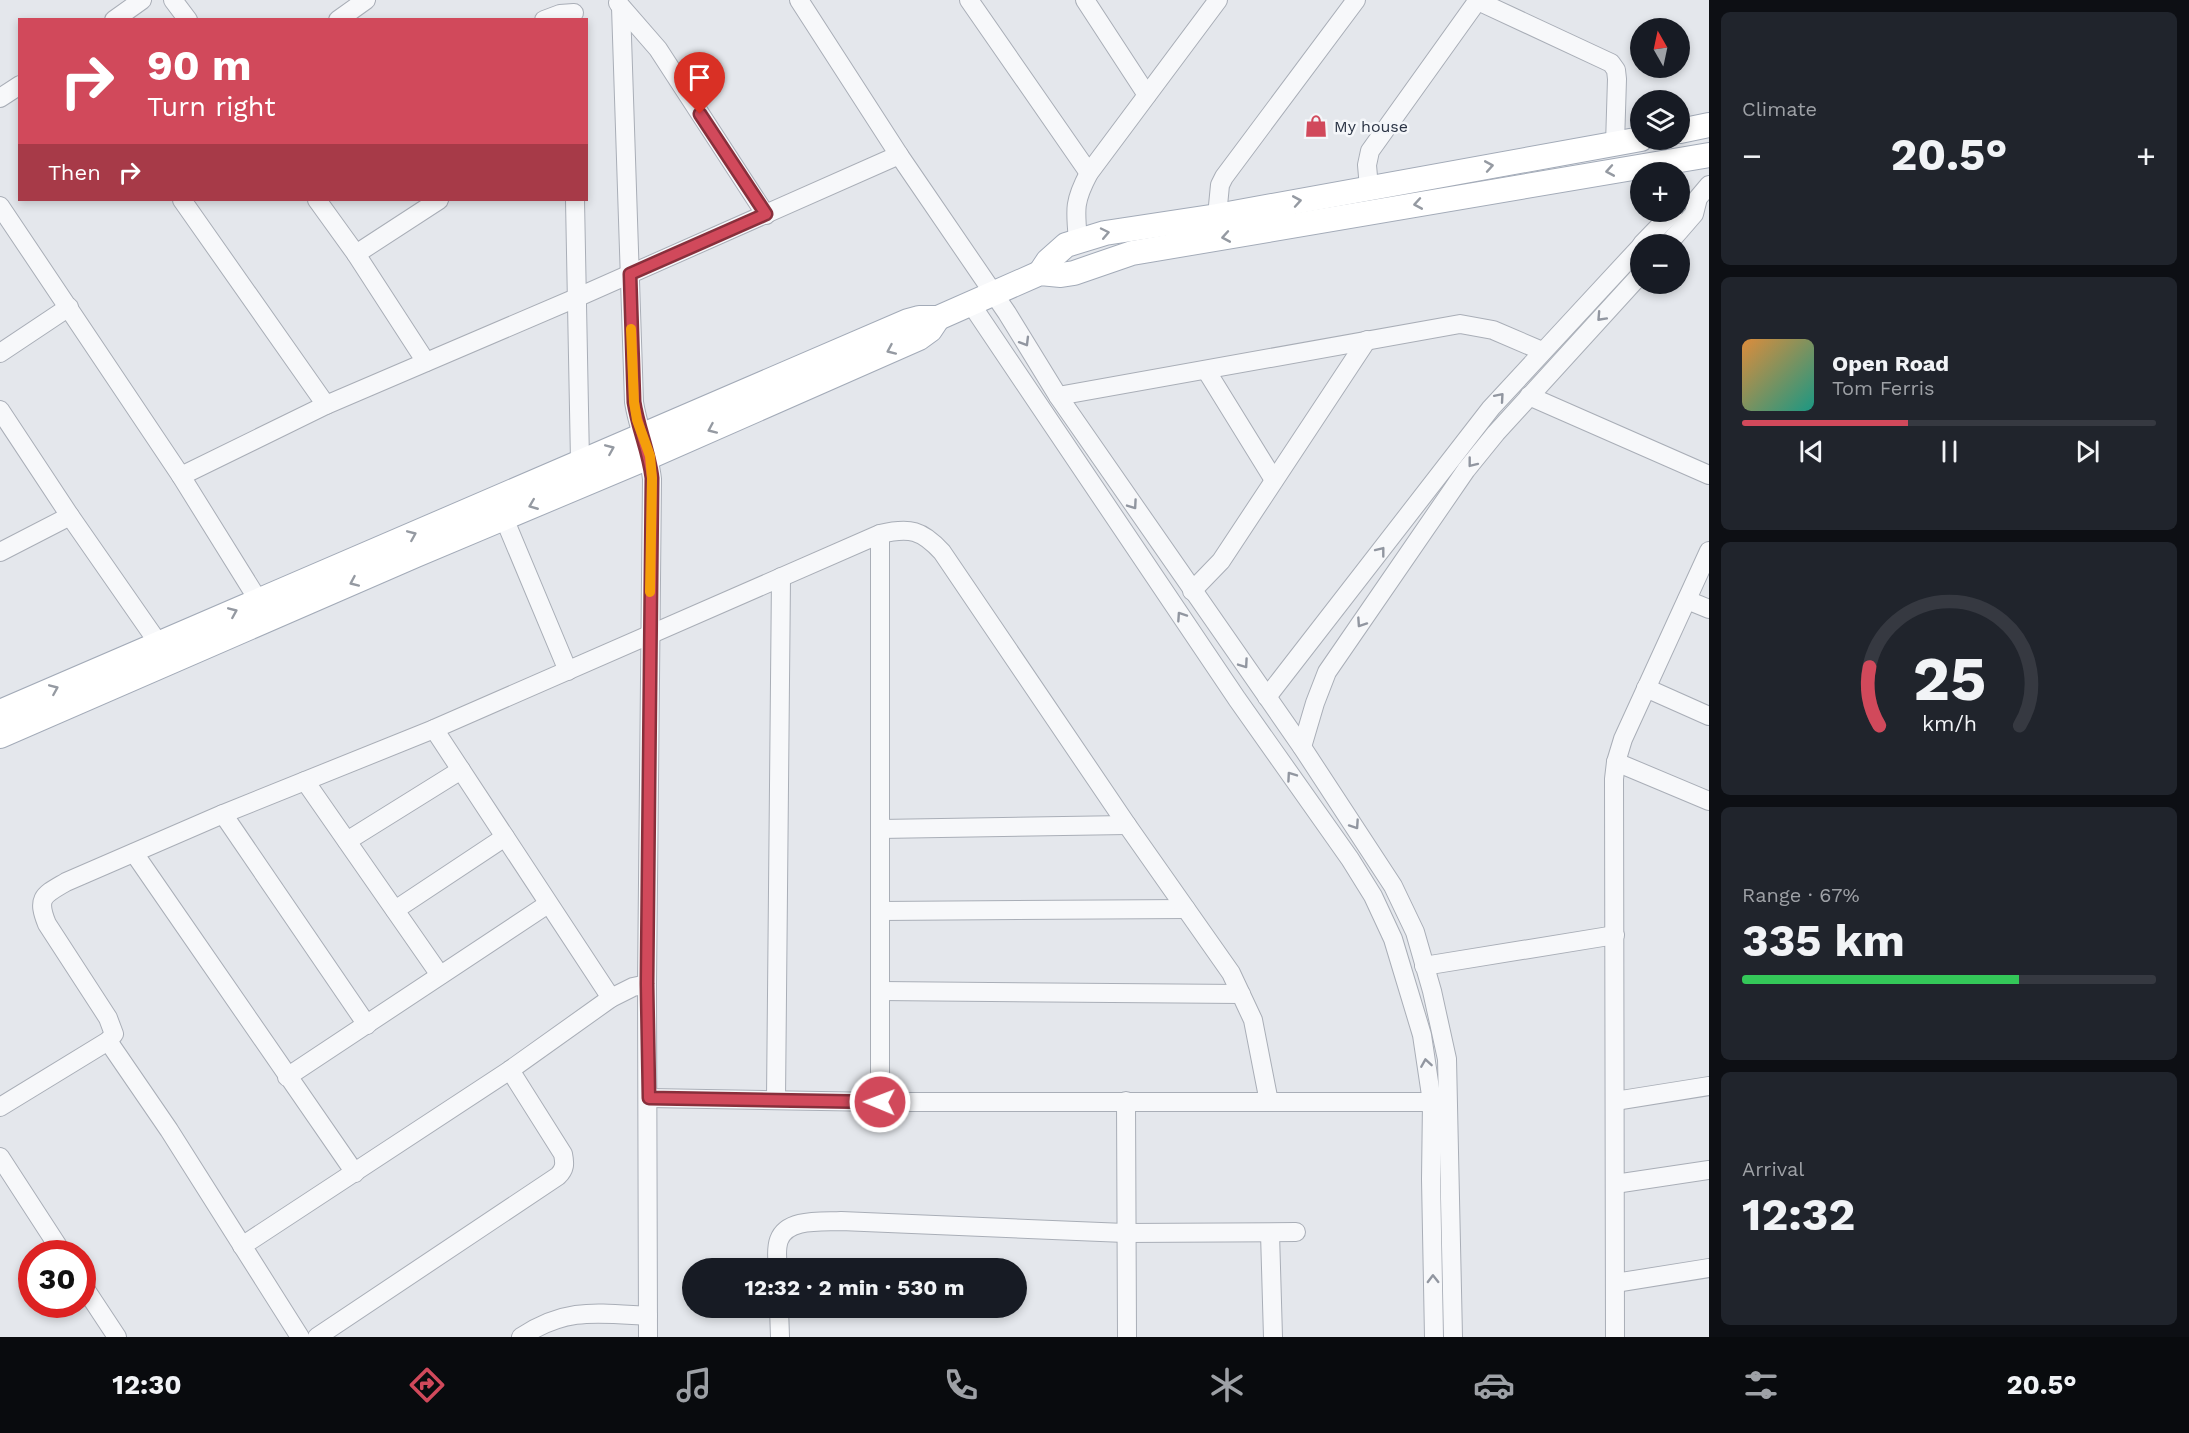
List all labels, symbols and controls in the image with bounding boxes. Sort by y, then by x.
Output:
north arrow [1630,18,1690,78]
map controls [1630,18,1690,294]
text: 90 m [147,41,251,90]
icon: right [48,42,126,120]
pin [674,52,725,114]
icon: arrive [683,61,716,94]
button: layers [1630,90,1690,150]
text: Turn right [147,91,276,123]
text: Climate [1742,97,1817,121]
shop icon: My house [1303,113,1329,139]
place label: My house [1334,117,1408,136]
text: 20.5° [1891,128,2007,181]
text: − [1742,136,1762,175]
text: + [2136,136,2156,175]
icon: right [113,156,146,189]
text: Then [48,160,101,185]
one-way arrow [1485,161,1494,173]
button: + [1630,162,1690,222]
one-way arrow [1605,165,1615,177]
one-way arrow [1292,195,1302,208]
one-way arrow [1413,198,1422,210]
one-way arrow [1100,228,1110,241]
one-way arrow [1221,230,1231,243]
button: − [1630,234,1690,294]
one-way arrow [1598,310,1609,321]
one-way arrow [1018,336,1029,346]
one-way arrow [886,343,897,355]
text: Open Road [1832,351,1949,376]
text: Tom Ferris [1832,376,1935,400]
one-way arrow [1493,393,1504,404]
one-way arrow [708,421,719,433]
icon: previous [1795,435,1828,468]
icon: pause [1933,435,1966,468]
icon: next [2071,435,2104,468]
one-way arrow [604,444,615,456]
one-way arrow [1469,456,1480,467]
one-way arrow [528,498,539,510]
one-way arrow [1126,498,1137,509]
one-way arrow [406,530,417,542]
one-way arrow [1373,547,1384,558]
one-way arrow [349,575,360,587]
one-way arrow [227,607,238,619]
one-way arrow [1177,611,1188,622]
one-way arrow [1357,617,1368,628]
text: 25 [1912,642,1986,715]
one-way arrow [1237,658,1248,669]
one-way arrow [47,684,58,696]
text: km/h [1921,711,1977,736]
one-way arrow [1287,772,1298,783]
one-way arrow [1348,818,1359,829]
text: Range · 67% [1742,883,1860,907]
text: 335 km [1742,914,1905,967]
one-way arrow [1421,1058,1433,1068]
position arrow [848,1070,912,1134]
text: Arrival [1742,1157,1804,1181]
text: 12:32 [1742,1188,1855,1241]
speed limit sign: 30 [18,1240,96,1318]
one-way arrow [1427,1274,1439,1283]
text: 12:32 · 2 min · 530 m [745,1275,964,1300]
icon: directions [406,1364,448,1406]
icon: music [673,1364,715,1406]
icon: phone [940,1364,982,1406]
icon: climate [1206,1364,1248,1406]
icon: car [1473,1364,1515,1406]
icon: filters [1740,1364,1782,1406]
text: 12:30 [112,1369,182,1401]
text: 20.5° [2006,1369,2077,1401]

